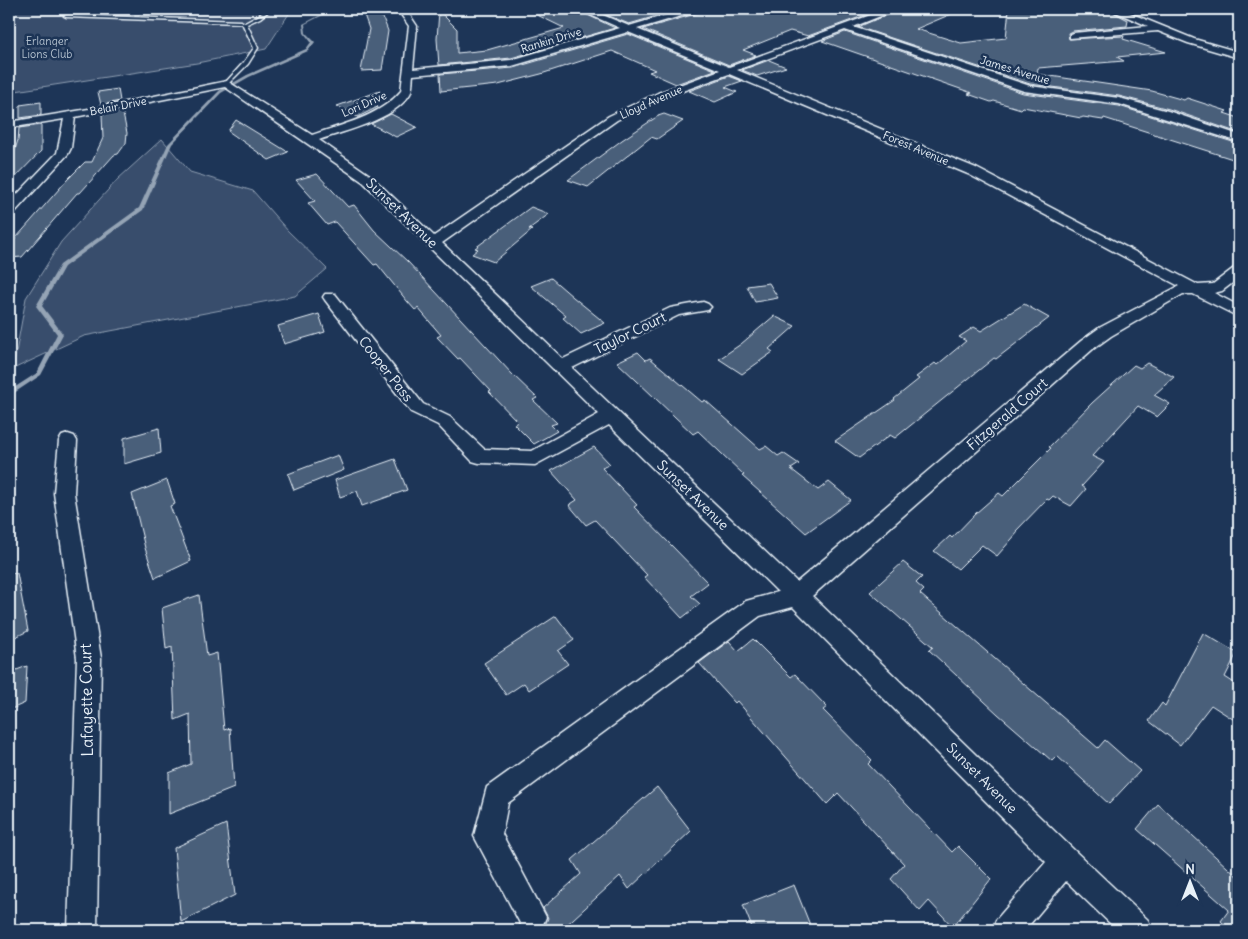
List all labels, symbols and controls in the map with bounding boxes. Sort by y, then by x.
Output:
street label: Rankin Drive [519,24,583,56]
park label: Erlanger Lions Club [22,34,72,61]
street label: James Avenue [979,53,1051,87]
street label: Lloyd Avenue [618,82,684,122]
street label: Lori Drive [339,88,389,120]
street label: Belair Drive [88,94,148,118]
street label: Forest Avenue [881,128,951,168]
street label: Sunset Avenue [362,174,442,252]
street label: Taylor Court [591,308,669,358]
street label: Cooper Pass [355,333,417,405]
street label: Fitzgerald Court [963,374,1051,454]
street label: Sunset Avenue [653,456,733,534]
street label: Lafayette Court [75,643,97,757]
street label: Sunset Avenue [943,739,1021,817]
north arrow [1166,856,1216,906]
text: N [1185,860,1195,878]

